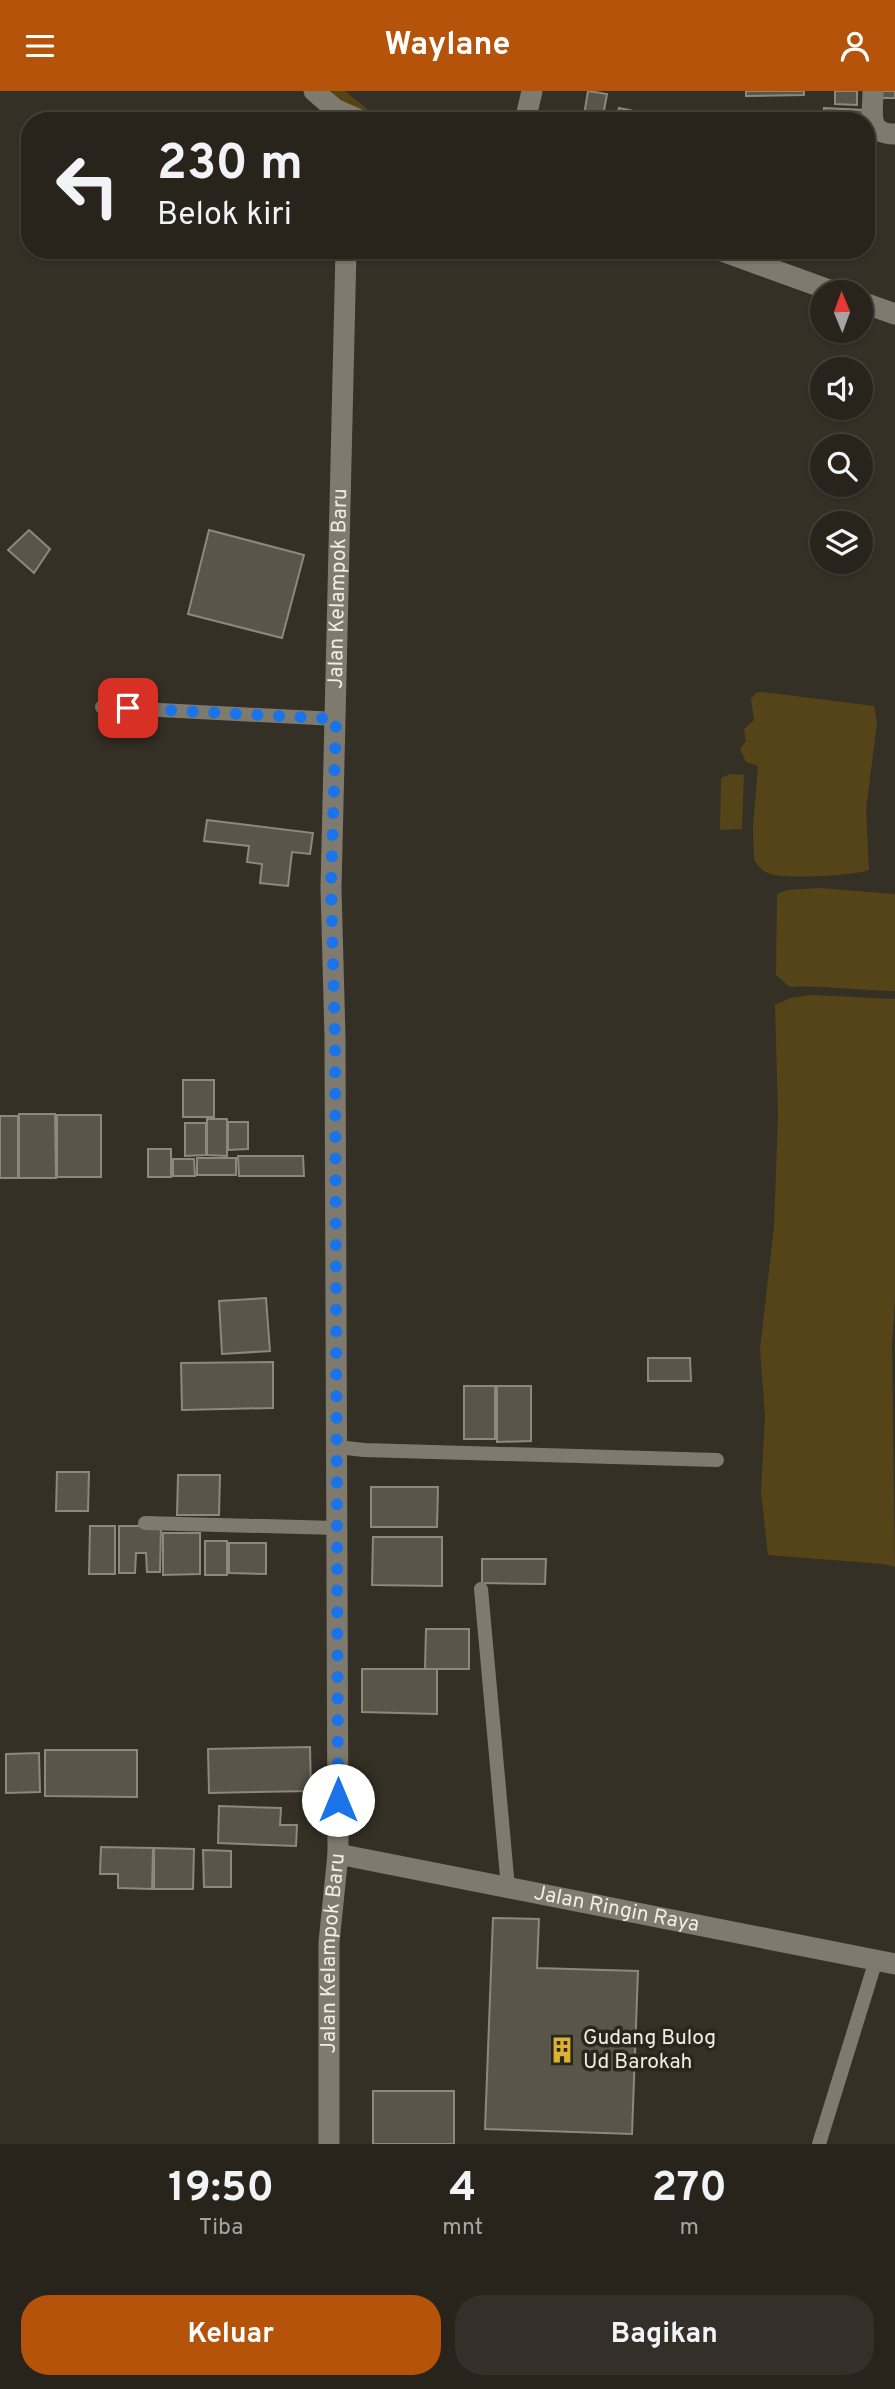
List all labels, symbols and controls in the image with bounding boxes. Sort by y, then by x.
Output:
text: Waylane [385,26,510,66]
icon: menu [21,27,59,65]
icon: person [836,27,874,65]
text: 230 m [157,135,303,197]
icon: left [42,140,133,231]
text: Belok kiri [157,196,292,236]
north arrow [810,280,873,343]
map controls [810,280,873,574]
button: sound [810,357,873,420]
button: search [810,434,873,497]
street label: Jalan Kelampok Baru [322,488,354,689]
button: layers [810,511,873,574]
pin [98,678,158,738]
icon: arrive [109,689,147,727]
position arrow [301,1763,375,1837]
street label: Jalan Kelampok Baru [316,1852,352,2053]
street label: Jalan Ringin Raya [532,1880,702,1939]
place label: Gudang Bulog Ud Barokah [583,2025,716,2076]
building icon: Gudang Bulog Ud Barokah [547,2035,577,2065]
text: 19:50 [168,2163,274,2216]
text: 4 [449,2163,476,2216]
text: 270 [651,2163,727,2216]
text: Tiba [199,2214,243,2243]
text: mnt [442,2214,483,2243]
text: m [679,2214,699,2243]
button: Keluar [21,2295,441,2375]
button: Bagikan [455,2295,874,2375]

